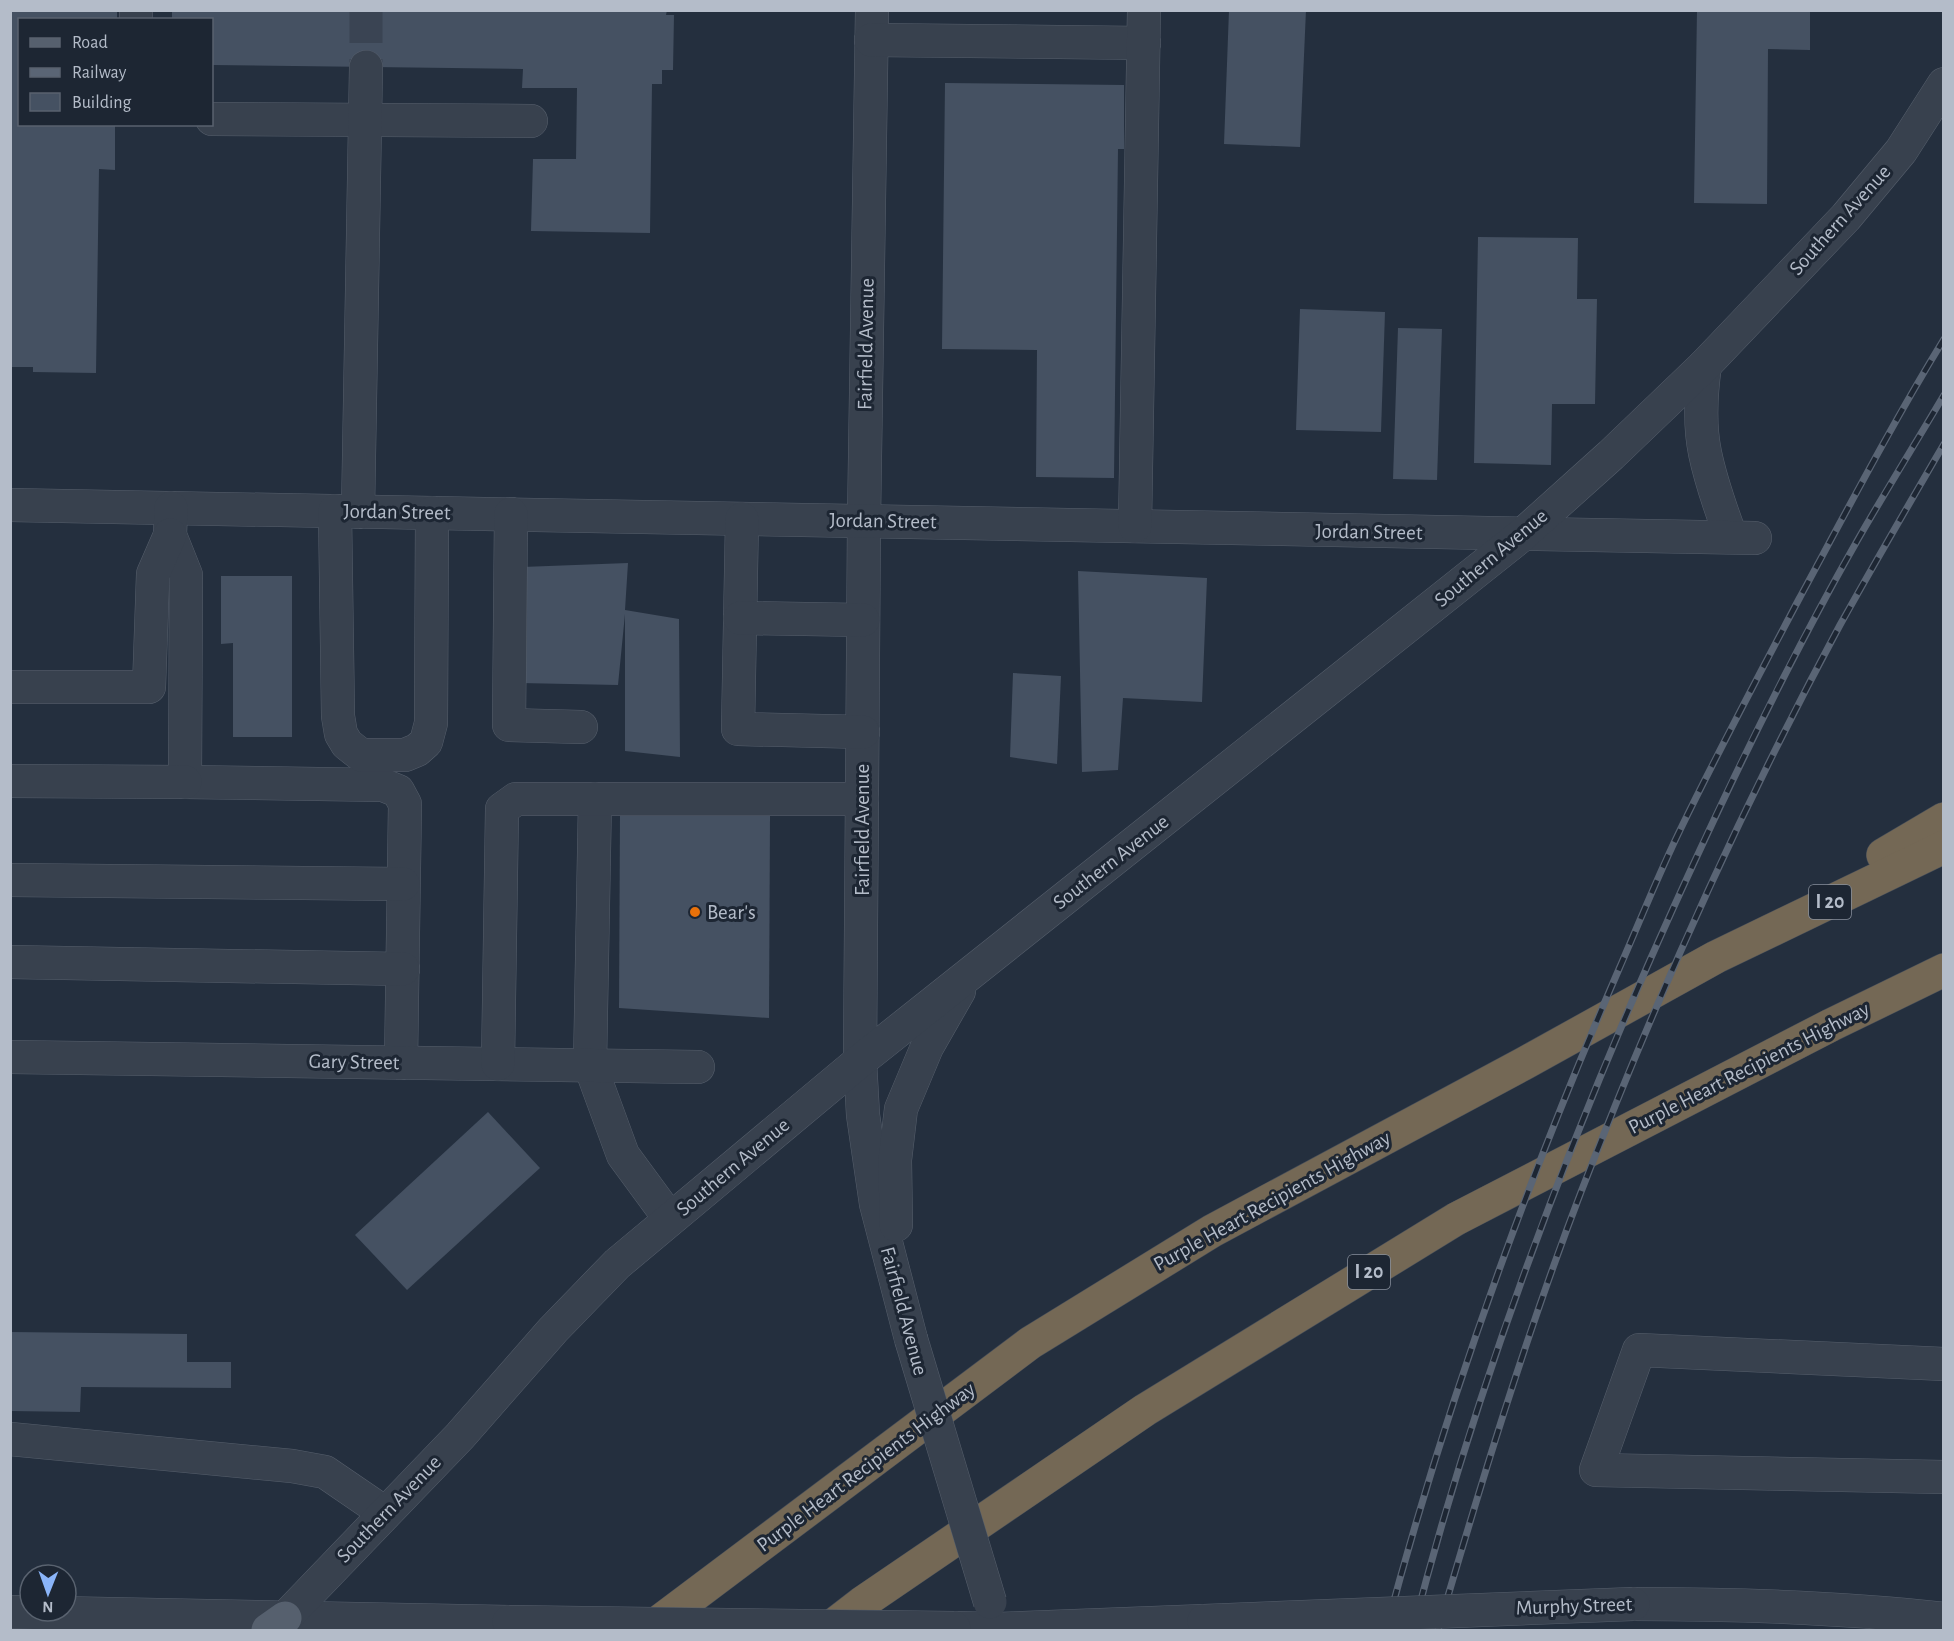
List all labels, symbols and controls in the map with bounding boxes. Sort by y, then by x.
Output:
legend [18,18,213,126]
text: Road [72,34,108,52]
text: Railway [72,64,127,82]
text: Building [72,94,132,112]
street label: Southern Avenue [1785,161,1895,279]
street label: Fairfield Avenue [854,278,878,410]
street label: Jordan Street [343,501,451,523]
street label: Southern Avenue [1431,505,1551,611]
street label: Jordan Street [829,510,937,532]
street label: Jordan Street [1315,521,1423,543]
street label: Fairfield Avenue [852,764,873,896]
street label: Southern Avenue [1049,811,1173,913]
road number: I 20 [1809,885,1851,919]
place label: Bear's [707,902,756,923]
marker: Bear's [688,905,702,919]
street label: Purple Heart Recipients Highway [1625,998,1873,1138]
street label: Gary Street [308,1051,400,1073]
street label: Southern Avenue [673,1114,793,1220]
street label: Purple Heart Recipients Highway [1150,1127,1394,1275]
street label: Fairfield Avenue [877,1244,931,1378]
road number: I 20 [1348,1255,1390,1289]
street label: Purple Heart Recipients Highway [753,1378,979,1556]
street label: Southern Avenue [333,1451,445,1567]
north arrow [18,1563,78,1623]
street label: Murphy Street [1515,1593,1633,1619]
text: N [42,1599,53,1615]

